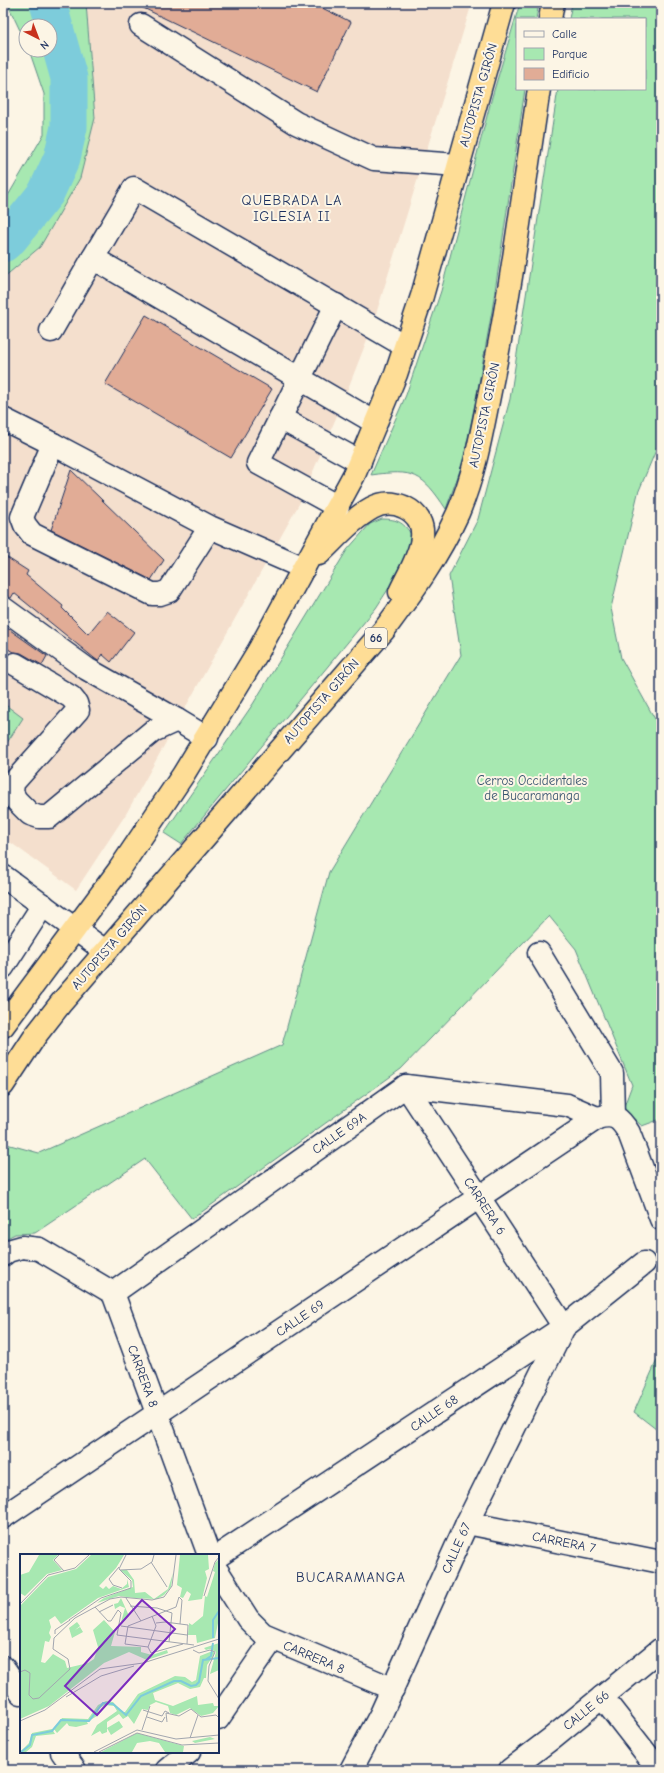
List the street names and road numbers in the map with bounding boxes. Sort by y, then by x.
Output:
street label: AUTOPISTA GIRÓN [455,41,500,149]
street label: AUTOPISTA GIRÓN [465,361,502,469]
road number: 66 [365,628,387,648]
street label: AUTOPISTA GIRÓN [279,655,362,746]
street label: AUTOPISTA GIRÓN [67,901,150,992]
street label: CALLE 69A [309,1109,369,1157]
street label: CARRERA 6 [461,1174,509,1238]
street label: CALLE 69 [273,1296,327,1340]
street label: CARRERA 8 [125,1343,161,1409]
street label: CALLE 68 [407,1391,461,1434]
street label: CALLE 67 [438,1520,474,1576]
street label: CARRERA 7 [531,1528,597,1556]
street label: CARRERA 8 [281,1637,347,1677]
street label: CALLE 66 [560,1687,612,1733]

